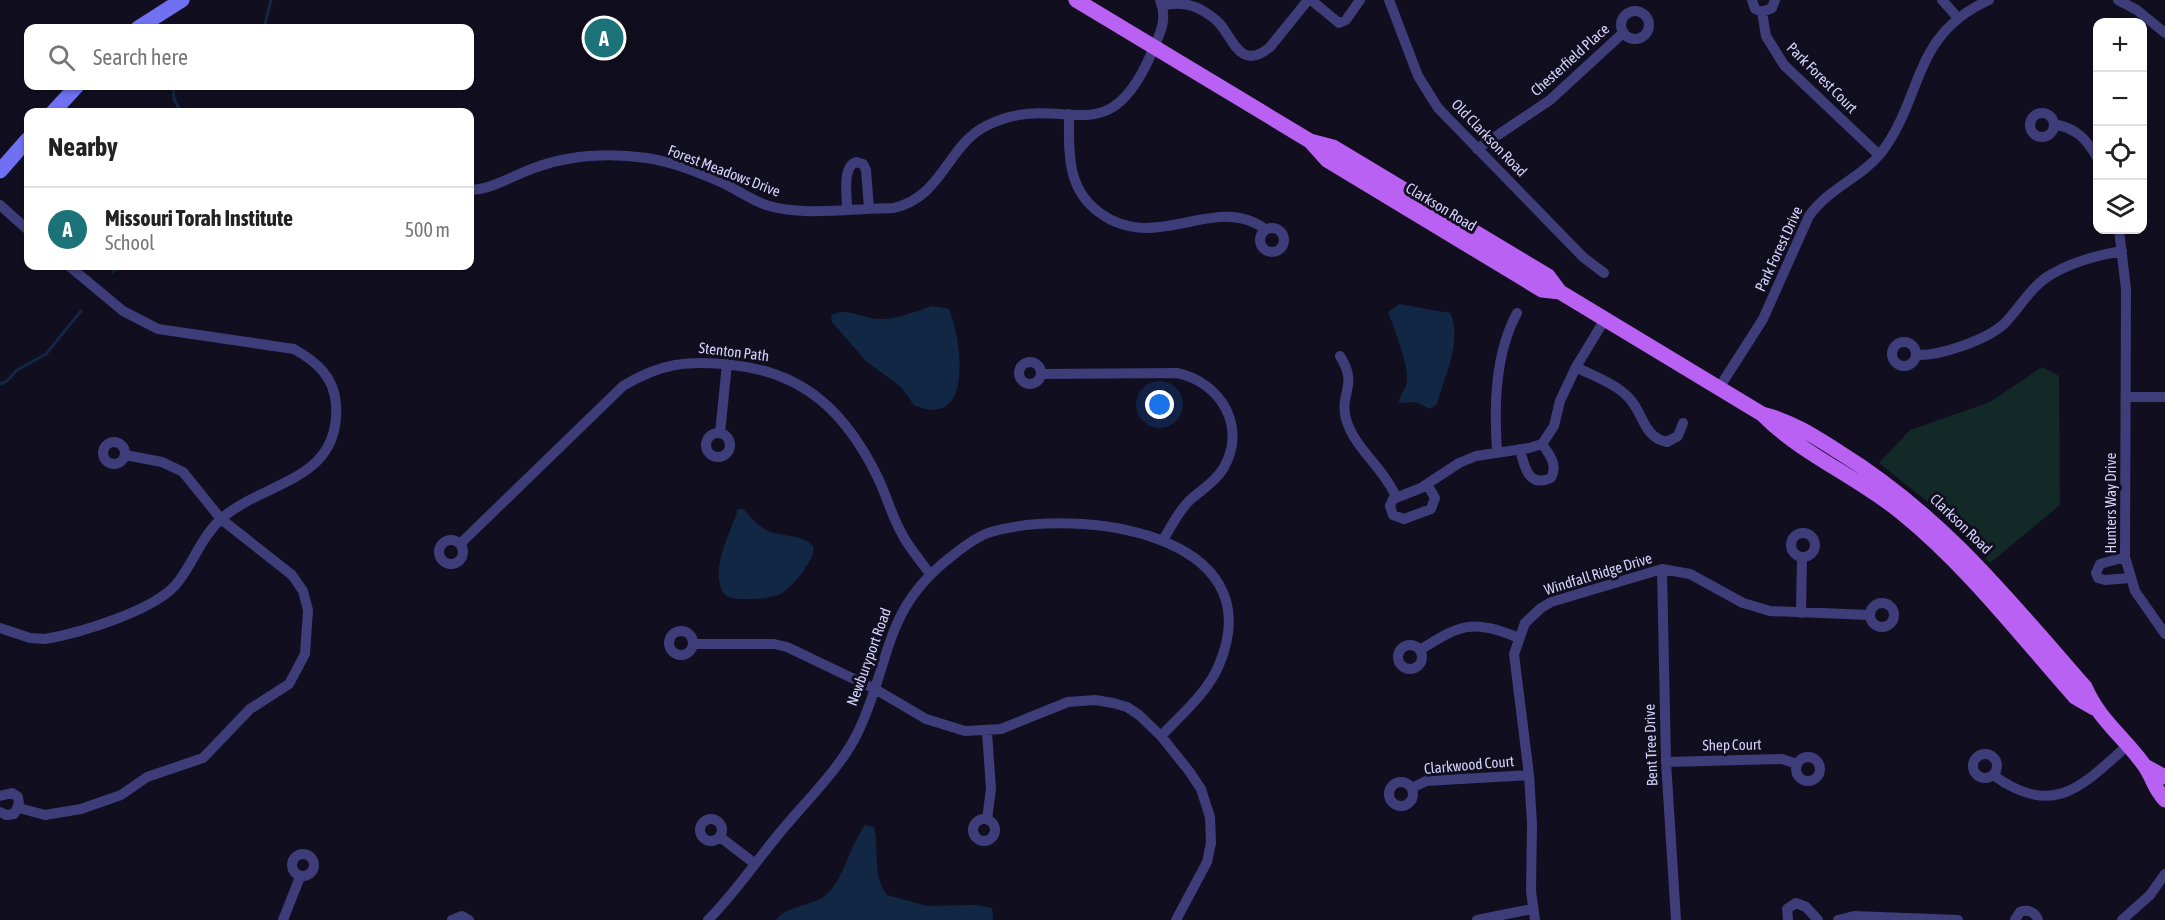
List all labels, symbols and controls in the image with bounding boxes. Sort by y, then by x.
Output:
pin: A [584,15,624,60]
map controls [2093,18,2147,234]
button: + [2093,18,2147,72]
street label: Chesterfield Place [1527,20,1612,99]
search box [24,24,474,90]
street label: Park Forest Court [1784,39,1861,116]
icon: search [45,41,78,74]
text: Search here [93,44,188,70]
button: − [2093,72,2147,126]
street label: Old Clarkson Road [1448,95,1530,180]
button: locate [2093,126,2147,180]
text: Nearby [48,132,118,162]
street label: Forest Meadows Drive [666,141,783,200]
street label: Clarkson Road [1403,179,1480,234]
button: layers [2093,180,2147,234]
street label: Park Forest Drive [1751,203,1806,294]
text: Missouri Torah Institute [105,205,293,231]
text: A [63,218,72,241]
text: 500 m [405,218,450,241]
text: School [105,231,155,254]
street label: Stenton Path [698,339,770,364]
your location [1145,390,1174,419]
street label: Hunters Way Drive [2102,452,2119,553]
street label: Clarkson Road [1927,490,1996,557]
street label: Windfall Ridge Drive [1542,549,1654,598]
street label: Newburyport Road [843,606,894,708]
street label: Bent Tree Drive [1641,703,1660,786]
street label: Shep Court [1702,735,1762,754]
street label: Clarkwood Court [1423,752,1515,777]

